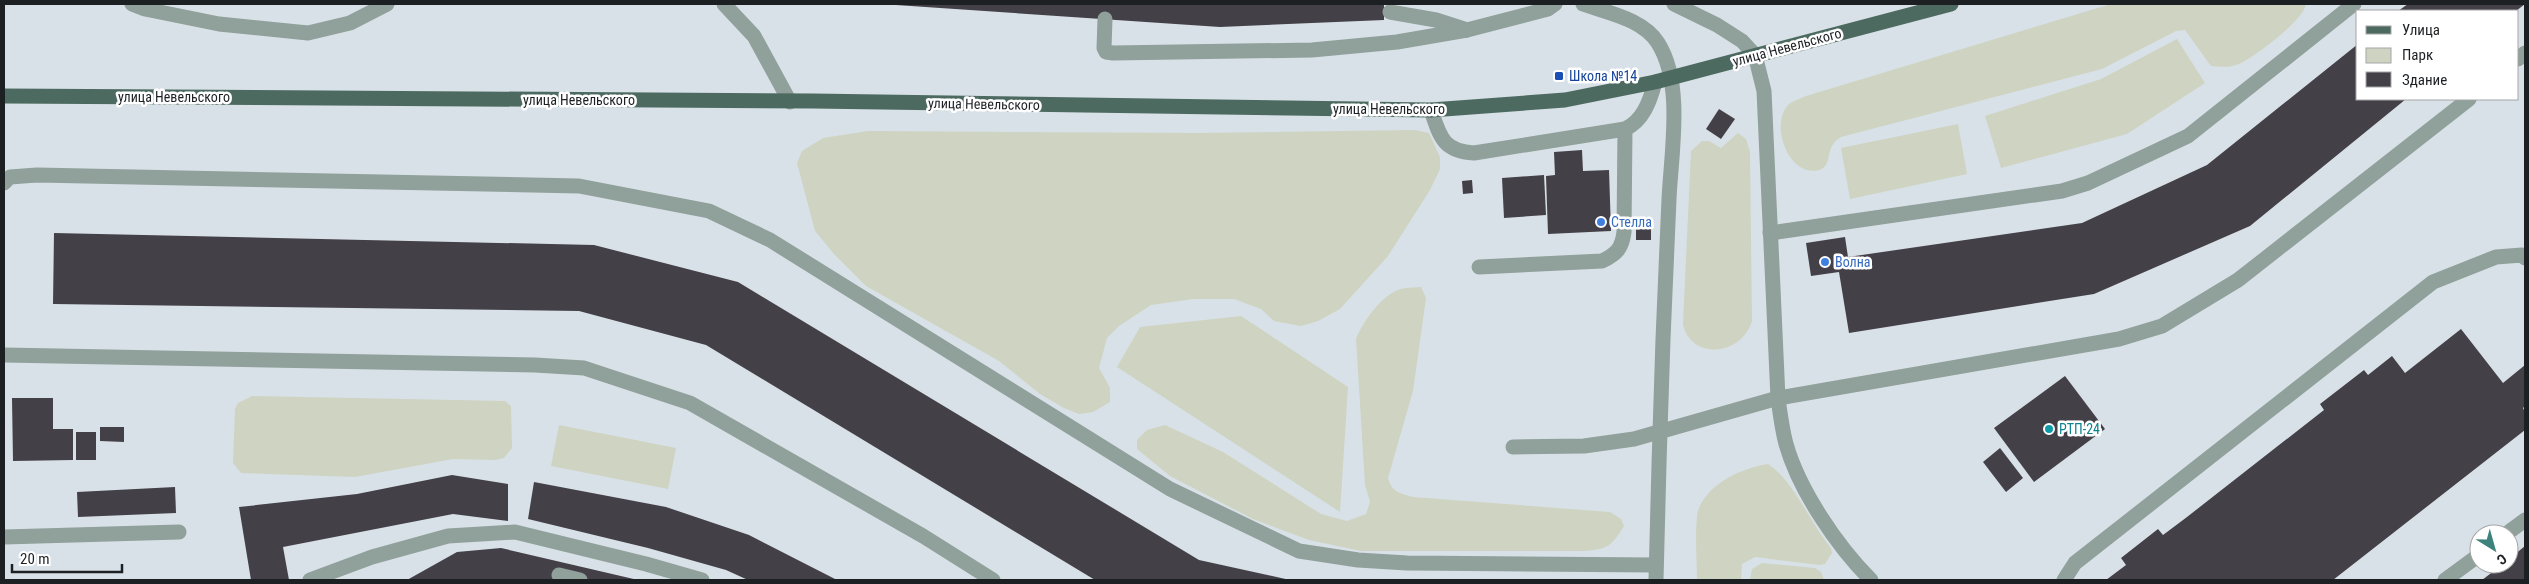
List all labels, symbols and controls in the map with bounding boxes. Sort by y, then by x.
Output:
legend [2356,10,2519,100]
text: Улица [2402,21,2440,39]
street label: улица Невельского [1731,25,1843,69]
text: Парк [2402,46,2433,64]
place label: Школа №14 [1569,68,1637,84]
marker: Школа №14 [1553,70,1565,82]
text: Здание [2402,71,2447,89]
street label: улица Невельского [118,89,230,105]
street label: улица Невельского [523,92,635,108]
street label: улица Невельского [928,95,1040,113]
street label: улица Невельского [1333,101,1445,117]
place label: Стелла [1611,214,1652,230]
marker: Стелла [1595,216,1607,228]
place label: Волна [1835,254,1871,270]
marker: Волна [1819,256,1831,268]
place label: РТП-24 [2059,421,2100,437]
marker: РТП-24 [2043,423,2055,435]
north arrow [2469,524,2519,574]
scale bar [12,542,122,574]
text: 20 m [20,550,50,568]
text: С [2494,551,2510,568]

